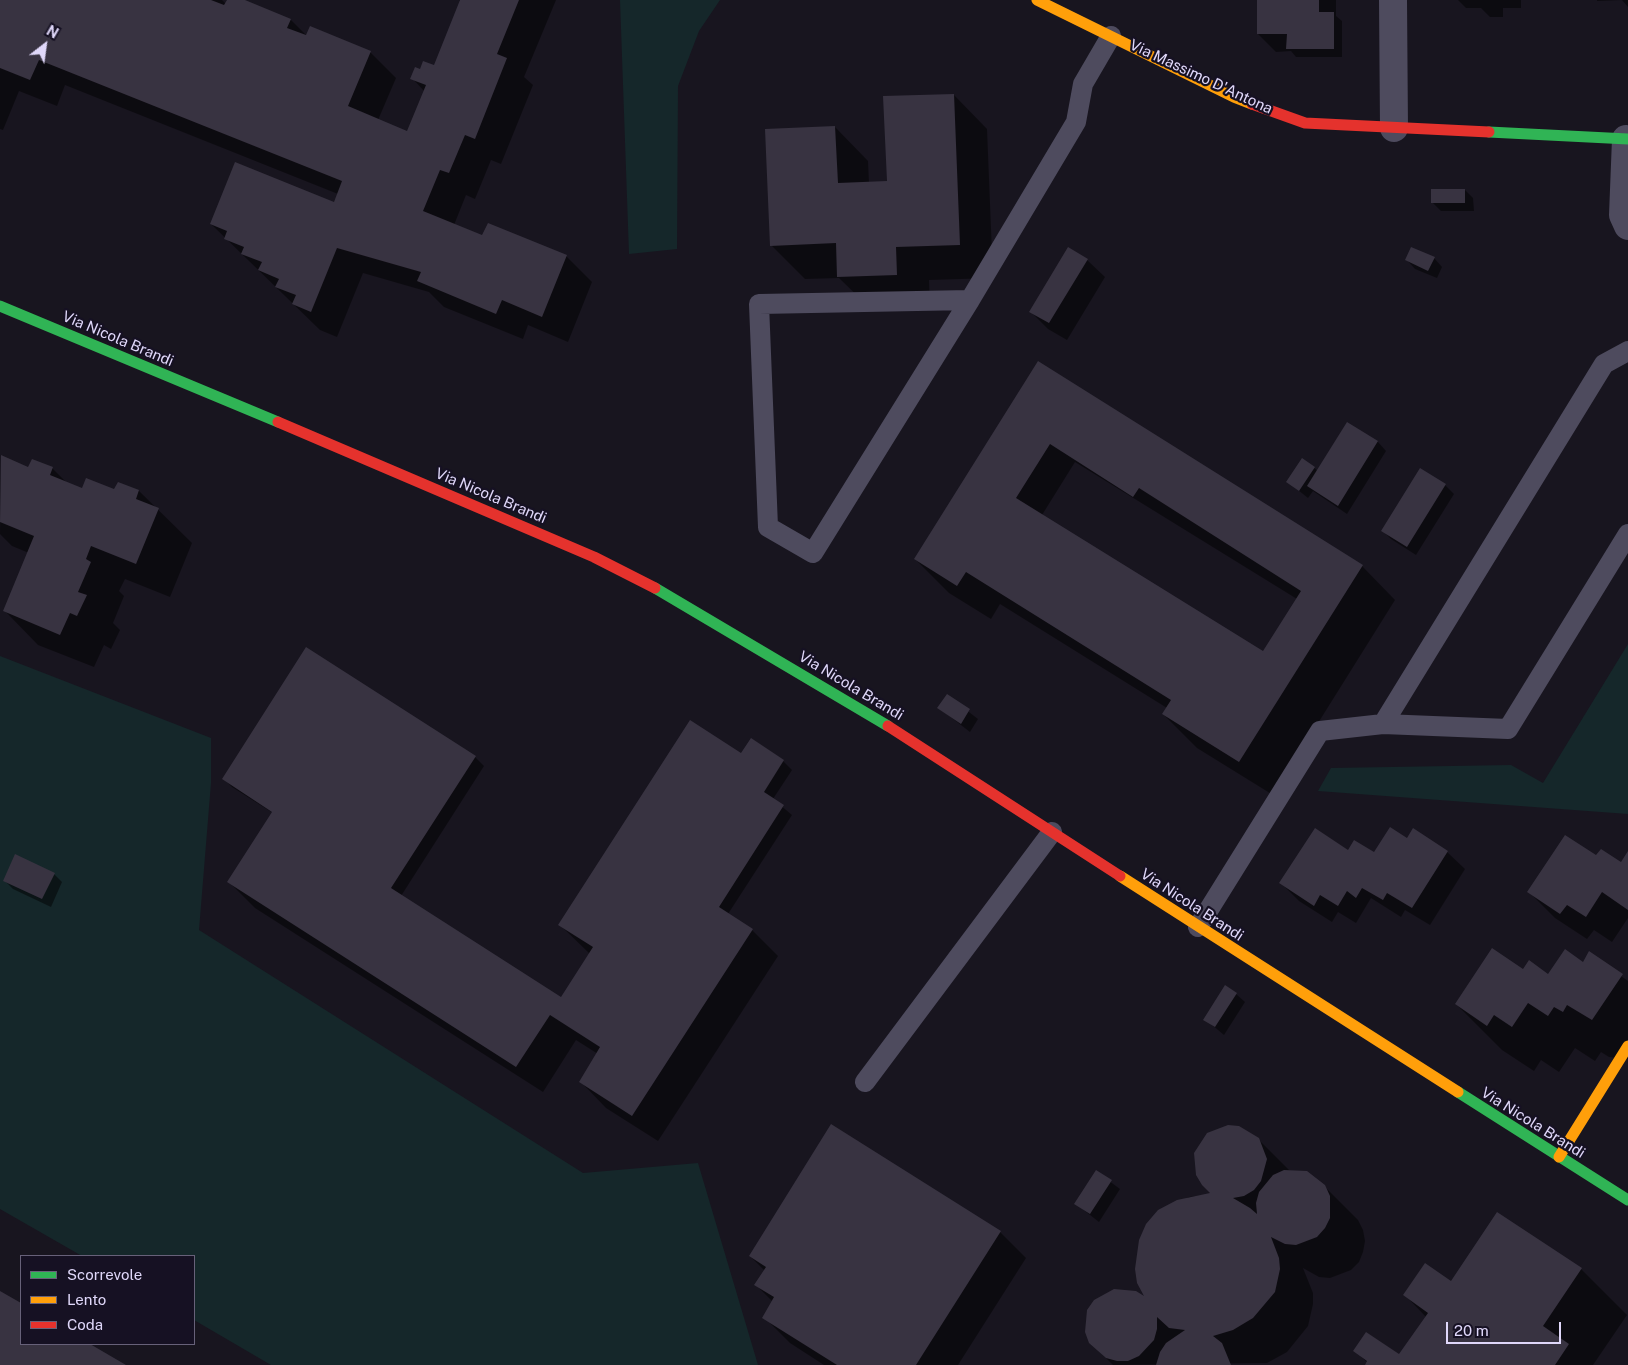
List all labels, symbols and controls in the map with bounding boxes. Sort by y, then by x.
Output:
north arrow [20,20,70,70]
text: N [44,22,61,42]
street label: Via Massimo D'Antona [1127,36,1275,118]
street label: Via Nicola Brandi [60,307,176,371]
street label: Via Nicola Brandi [433,464,549,528]
street label: Via Nicola Brandi [795,648,907,724]
street label: Via Nicola Brandi [1137,865,1247,945]
street label: Via Nicola Brandi [1478,1084,1588,1162]
legend [20,1255,195,1345]
text: Scorrevole [67,1266,142,1283]
text: Lento [67,1291,106,1308]
scale bar [1448,1312,1563,1344]
text: Coda [67,1316,103,1333]
text: 20 m [1454,1322,1489,1339]

